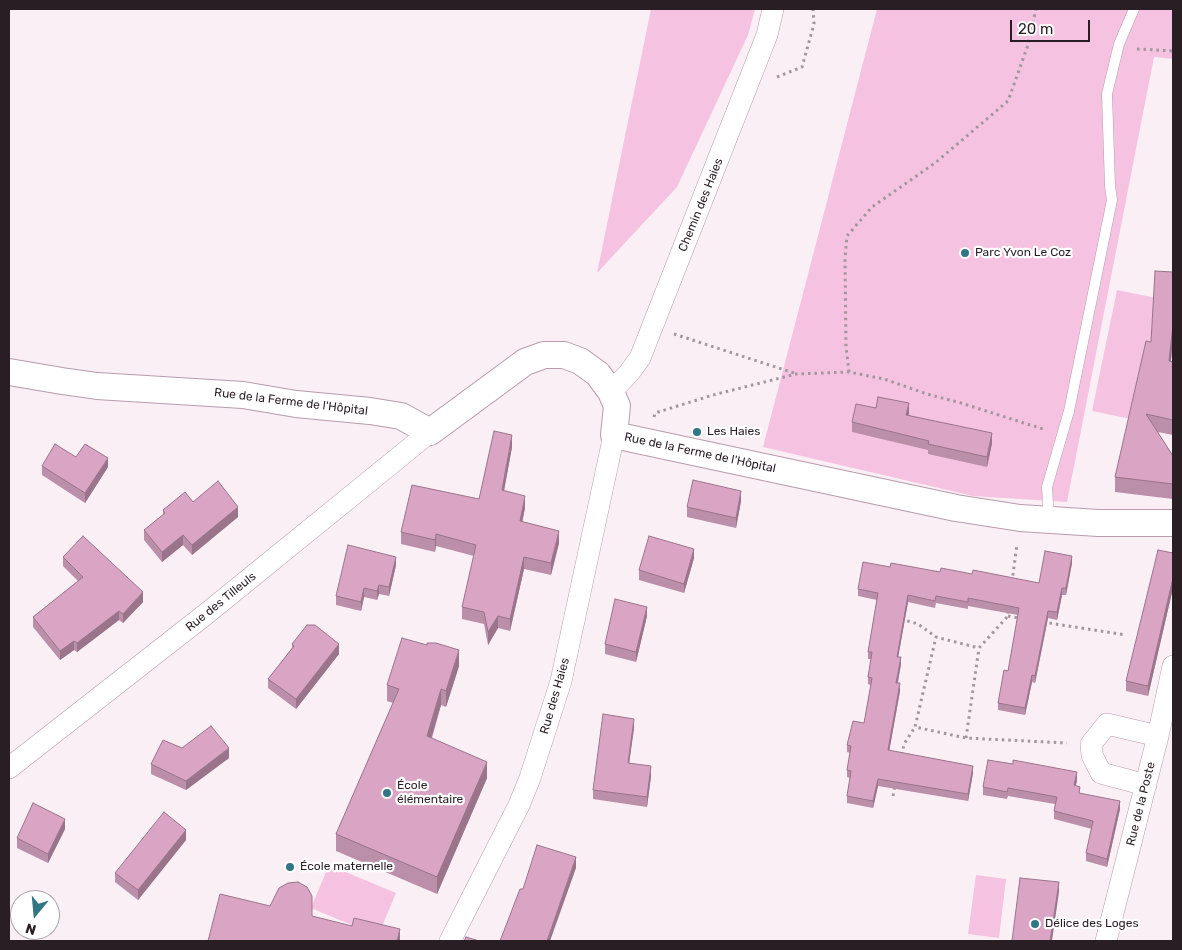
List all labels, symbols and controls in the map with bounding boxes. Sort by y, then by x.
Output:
scale bar [1012,10,1092,42]
text: 20 m [1018,20,1053,38]
street label: Chemin des Haies [676,156,726,254]
place label: Parc Yvon Le Coz [975,246,1071,260]
marker: Parc Yvon Le Coz [959,247,971,259]
street label: Rue de la Ferme de l'Hôpital [213,385,369,419]
place label: Les Haies [707,425,760,439]
marker: Les Haies [691,426,703,438]
street label: Rue de la Ferme de l'Hôpital [623,430,777,476]
street label: Rue des Tilleuls [183,569,259,635]
street label: Rue des Haies [537,656,573,736]
street label: Rue de la Poste [1124,761,1158,847]
place label: École élémentaire [397,779,463,807]
marker: École élémentaire [381,787,393,799]
place label: École maternelle [300,860,393,874]
marker: École maternelle [284,861,296,873]
north arrow [10,890,60,940]
place label: Délice des Loges [1045,917,1139,931]
marker: Délice des Loges [1029,918,1041,930]
text: N [23,919,38,938]

